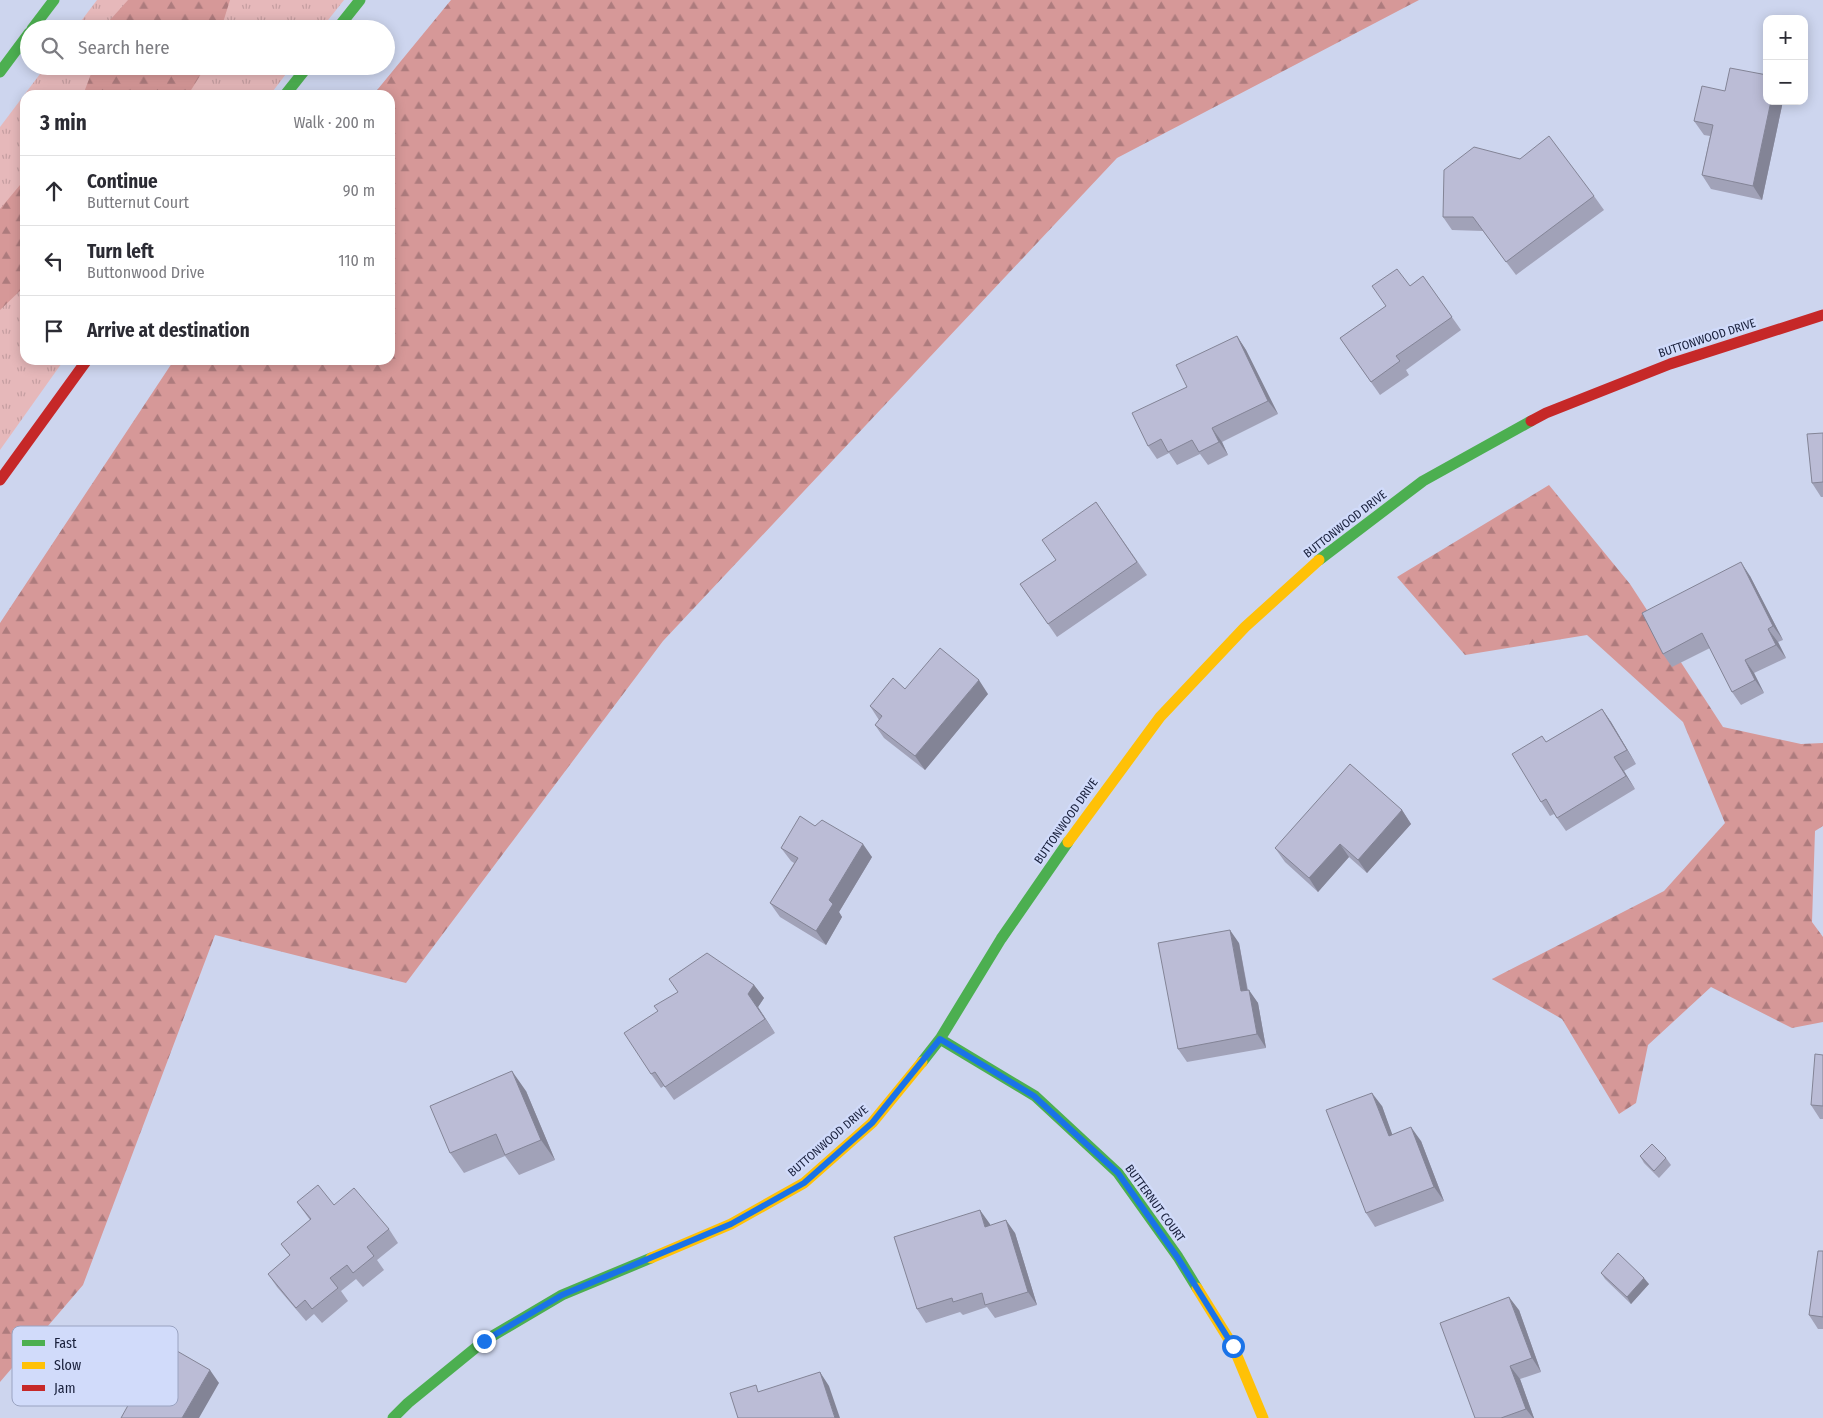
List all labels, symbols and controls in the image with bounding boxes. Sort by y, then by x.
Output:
map controls [1763,15,1808,105]
button: + [1763,15,1808,60]
search box [20,20,395,75]
icon: search [38,34,66,62]
text: Search here [78,36,170,59]
button: − [1763,60,1808,105]
text: 3 min [40,110,87,136]
text: Walk · 200 m [293,113,375,132]
text: Continue [87,170,158,193]
icon: ahead [40,177,68,205]
text: 90 m [343,181,375,200]
text: Butternut Court [87,193,189,212]
text: Turn left [87,240,154,263]
icon: left [40,247,68,275]
text: 110 m [338,251,375,270]
text: Buttonwood Drive [87,263,205,282]
street label: BUTTONWOOD DRIVE [1657,316,1758,360]
icon: arrive [40,317,68,345]
text: Arrive at destination [87,319,250,342]
street label: BUTTONWOOD DRIVE [1301,487,1390,561]
street label: BUTTONWOOD DRIVE [1031,775,1101,867]
street label: BUTTONWOOD DRIVE [785,1102,871,1180]
street label: BUTTERNUT COURT [1122,1162,1188,1245]
legend [12,1326,178,1406]
route end [473,1330,496,1353]
text: Fast [54,1335,77,1352]
route start [1222,1335,1245,1358]
text: Slow [54,1357,81,1374]
text: Jam [54,1380,75,1397]

